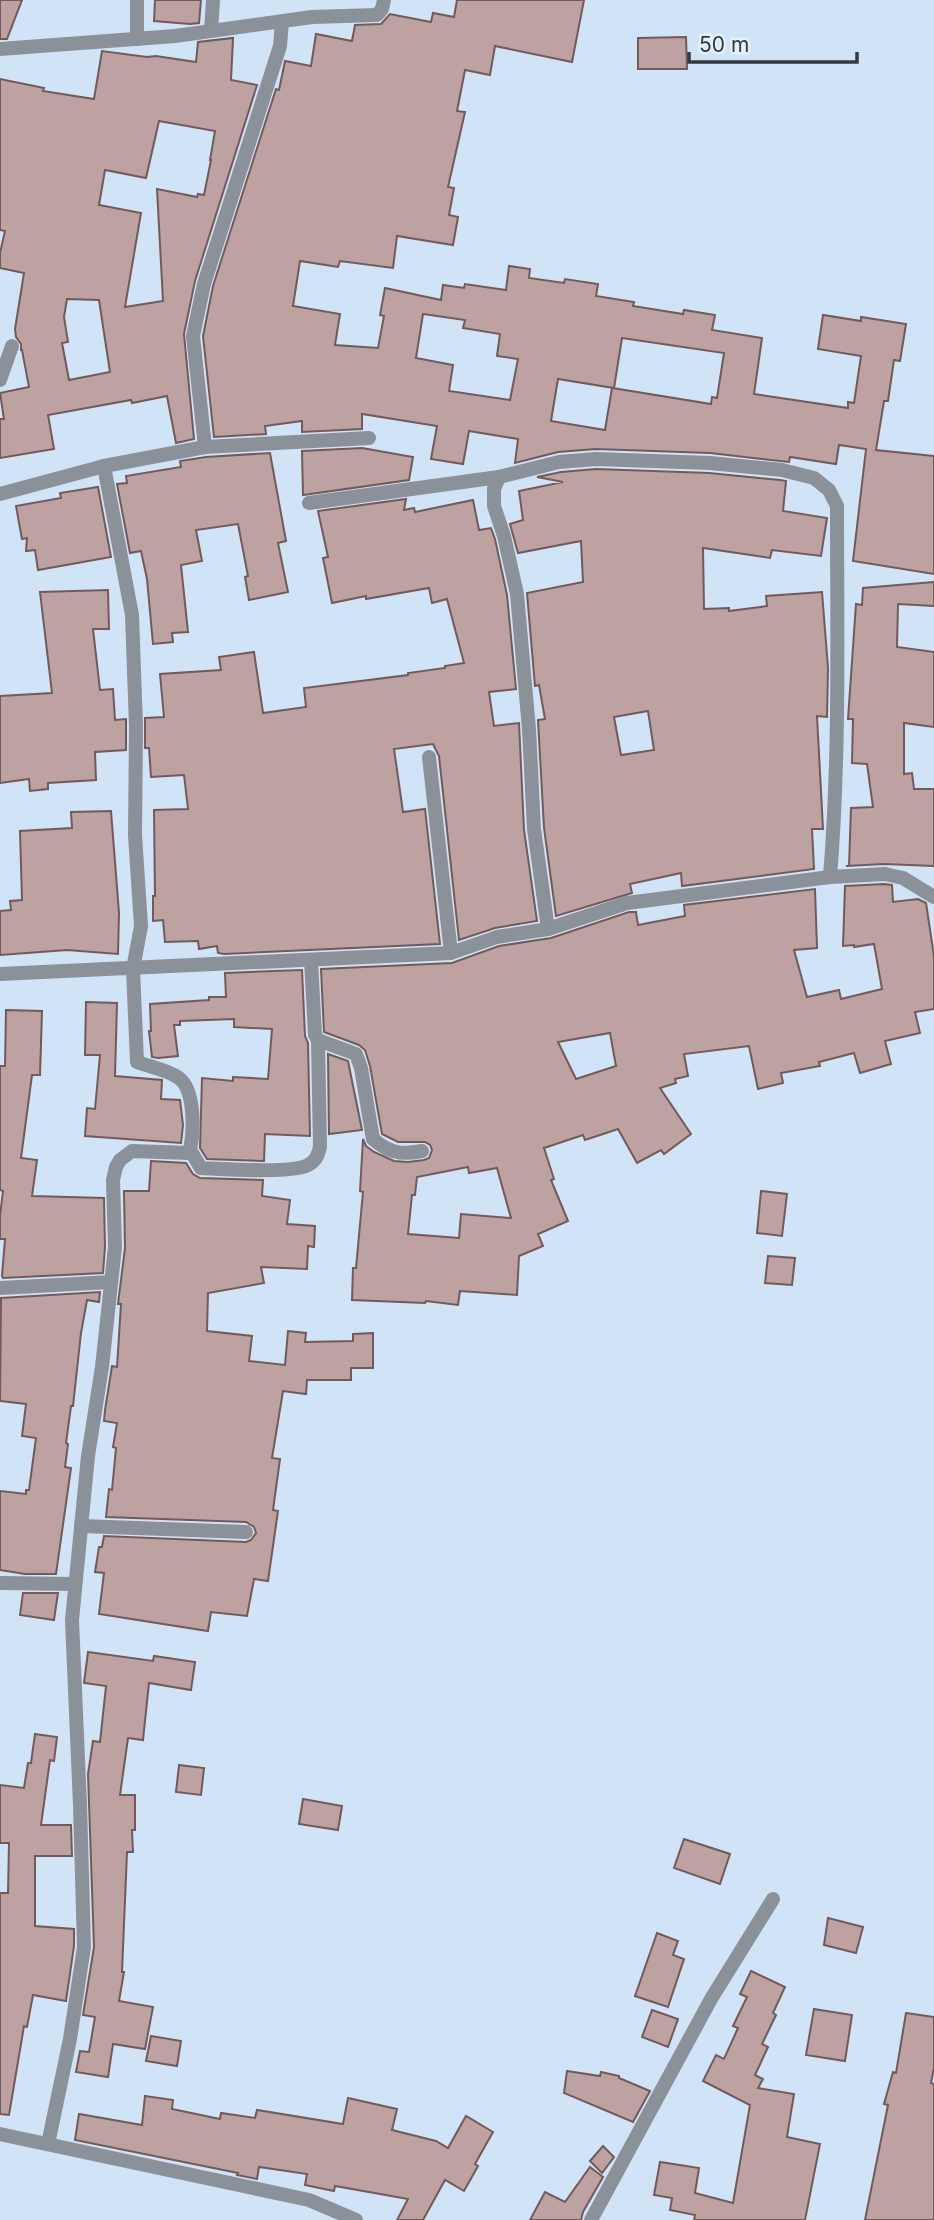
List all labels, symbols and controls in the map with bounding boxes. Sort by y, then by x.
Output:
scale bar [689,21,857,65]
text: 50 m [699,32,749,57]

